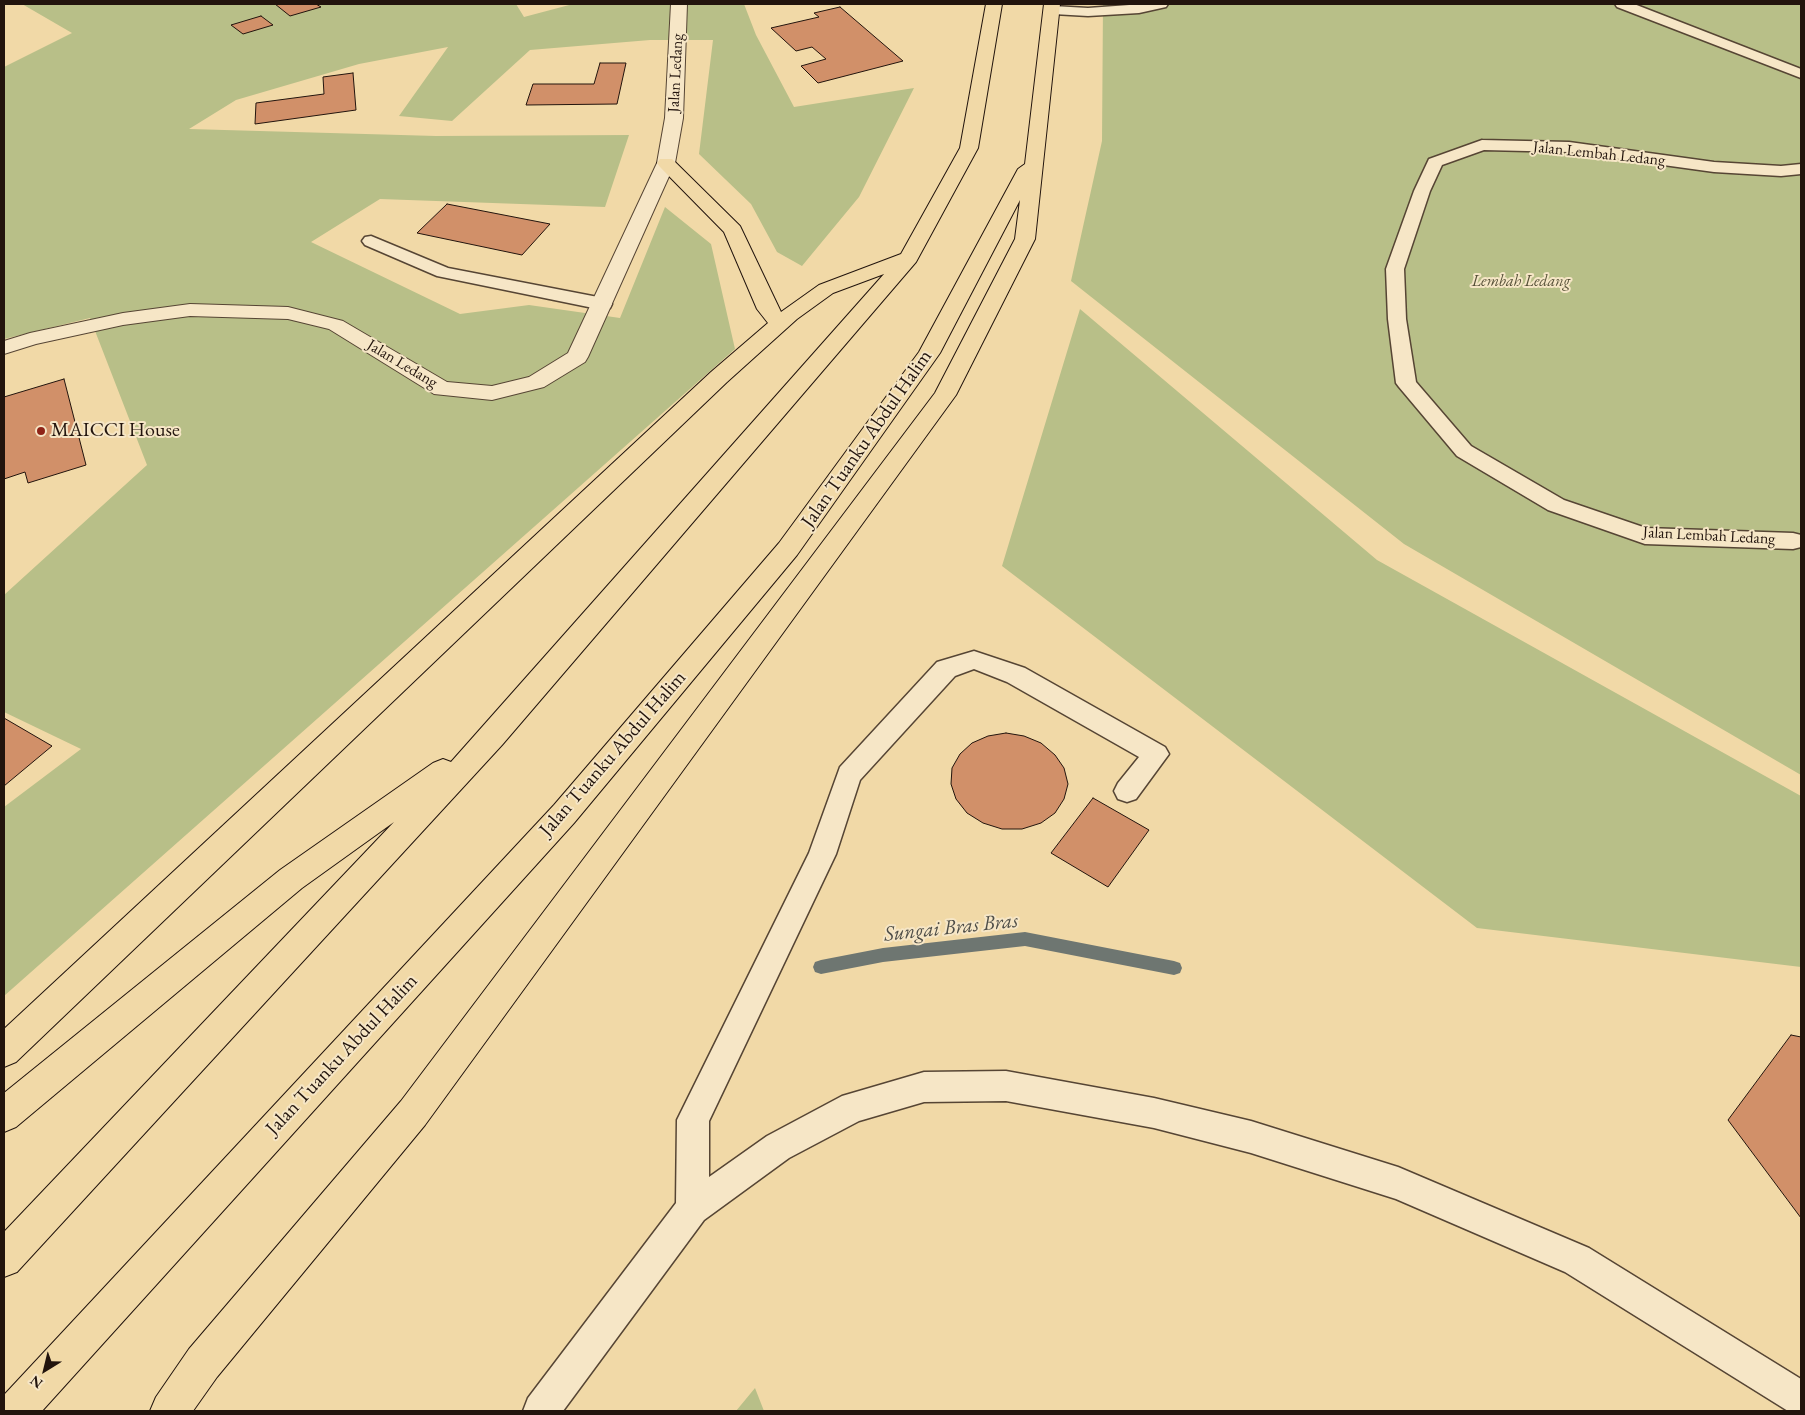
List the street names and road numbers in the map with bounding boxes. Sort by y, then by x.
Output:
street label: Jalan Ledang [664,33,688,113]
street label: Jalan Lembah Ledang [1532,138,1666,170]
street label: Jalan Ledang [363,335,441,393]
street label: Jalan Tuanku Abdul Halim [796,345,938,533]
street label: Jalan Lembah Ledang [1642,523,1776,549]
street label: Jalan Tuanku Abdul Halim [535,666,691,842]
street label: Jalan Tuanku Abdul Halim [261,969,423,1141]

